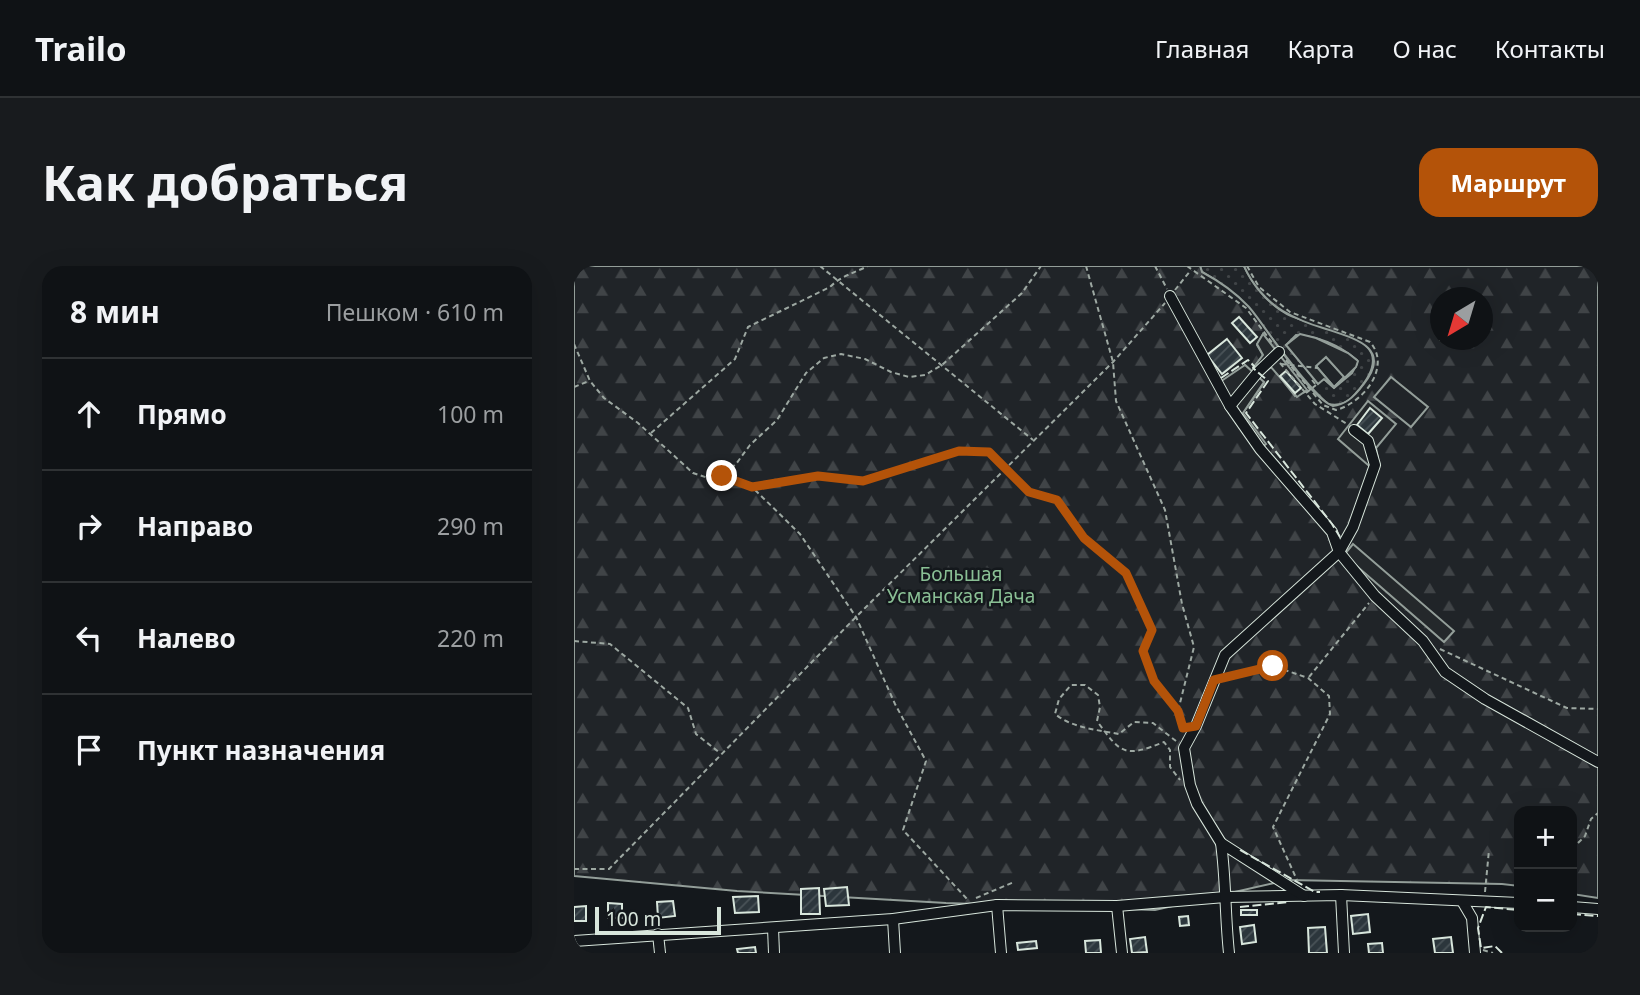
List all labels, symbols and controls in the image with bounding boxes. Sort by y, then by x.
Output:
text: Trailo [35,26,127,71]
text: Главная [1155,32,1249,65]
text: Карта [1287,32,1354,65]
text: О нас [1392,32,1457,65]
text: Контакты [1495,32,1605,65]
button: Маршрут [1419,148,1598,217]
text: Как добраться [42,149,408,215]
north arrow [1430,287,1493,350]
text: 8 мин [70,291,160,332]
text: Пешком · 610 m [326,296,504,328]
icon: ahead [70,395,108,433]
text: Прямо [137,396,227,432]
text: 100 m [437,398,504,430]
route end [706,460,737,491]
icon: right [70,507,108,545]
text: Направо [137,508,253,544]
text: 290 m [437,510,504,542]
park label: Большая Усманская Дача [887,561,1035,609]
icon: left [70,619,108,657]
text: Налево [137,620,236,656]
text: 220 m [437,622,504,654]
route start [1257,650,1288,681]
icon: arrive [70,731,108,769]
text: Пункт назначения [137,732,385,768]
map controls [1514,806,1577,932]
button: + [1514,806,1577,869]
button: − [1514,869,1577,932]
scale bar [595,904,721,936]
text: 100 m [606,906,661,932]

